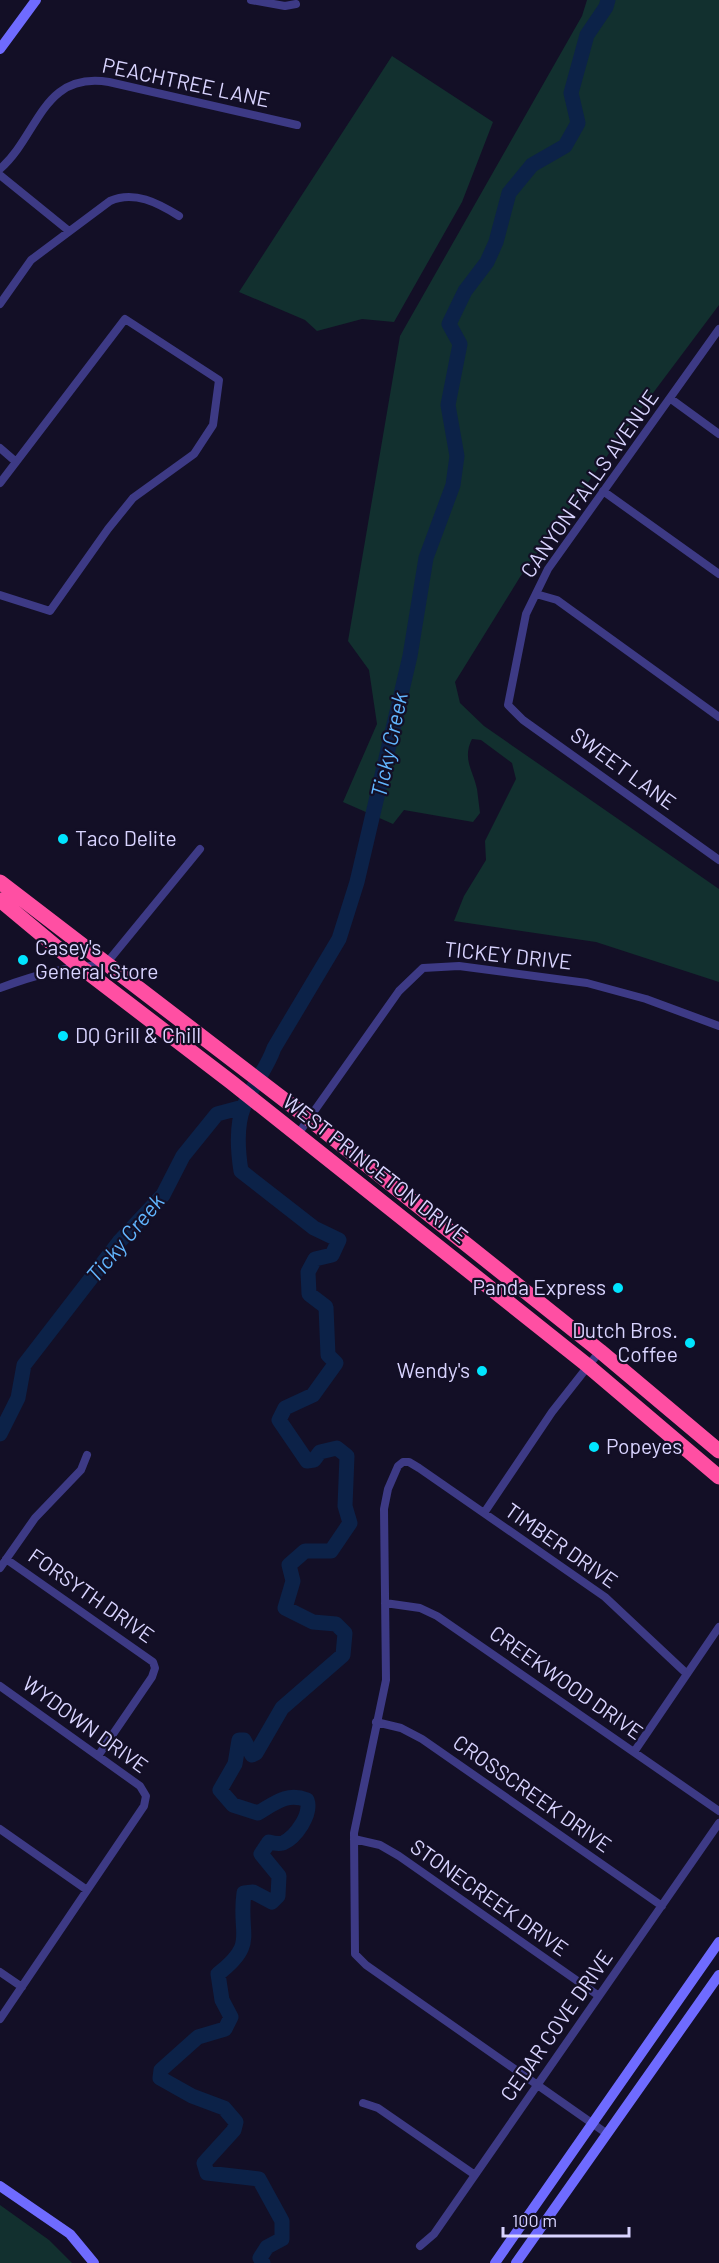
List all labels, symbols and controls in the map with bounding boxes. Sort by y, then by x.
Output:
street label: PEACHTREE LANE [100,52,272,112]
street label: CANYON FALLS AVENUE [514,384,663,582]
water label: Ticky Creek [364,689,412,800]
street label: SWEET LANE [566,721,681,814]
place label: Taco Delite [75,825,177,850]
marker: Taco Delite [56,832,70,846]
place label: Casey's General Store [35,934,159,983]
street label: TICKEY DRIVE [443,935,573,974]
marker: Casey's General Store [16,953,30,967]
place label: DQ Grill & Chill [75,1022,201,1047]
marker: DQ Grill & Chill [56,1029,70,1043]
street label: WEST PRINCETON DRIVE [279,1088,473,1248]
water label: Ticky Creek [80,1188,169,1287]
place label: Panda Express [473,1274,606,1299]
marker: Panda Express [611,1281,625,1295]
place label: Dutch Bros. Coffee [572,1317,678,1366]
marker: Dutch Bros. Coffee [683,1336,697,1350]
place label: Wendy's [397,1357,470,1382]
marker: Wendy's [475,1364,489,1378]
place label: Popeyes [606,1433,682,1458]
marker: Popeyes [587,1440,601,1454]
street label: TIMBER DRIVE [501,1497,623,1593]
street label: FORSYTH DRIVE [24,1542,159,1647]
street label: CREEKWOOD DRIVE [485,1620,648,1744]
street label: WYDOWN DRIVE [18,1670,153,1778]
street label: CROSSCREEK DRIVE [449,1729,617,1857]
street label: STONECREEK DRIVE [406,1833,573,1961]
street label: CEDAR COVE DRIVE [494,1945,617,2105]
scale bar [503,2200,629,2238]
text: 100 m [512,2209,557,2231]

